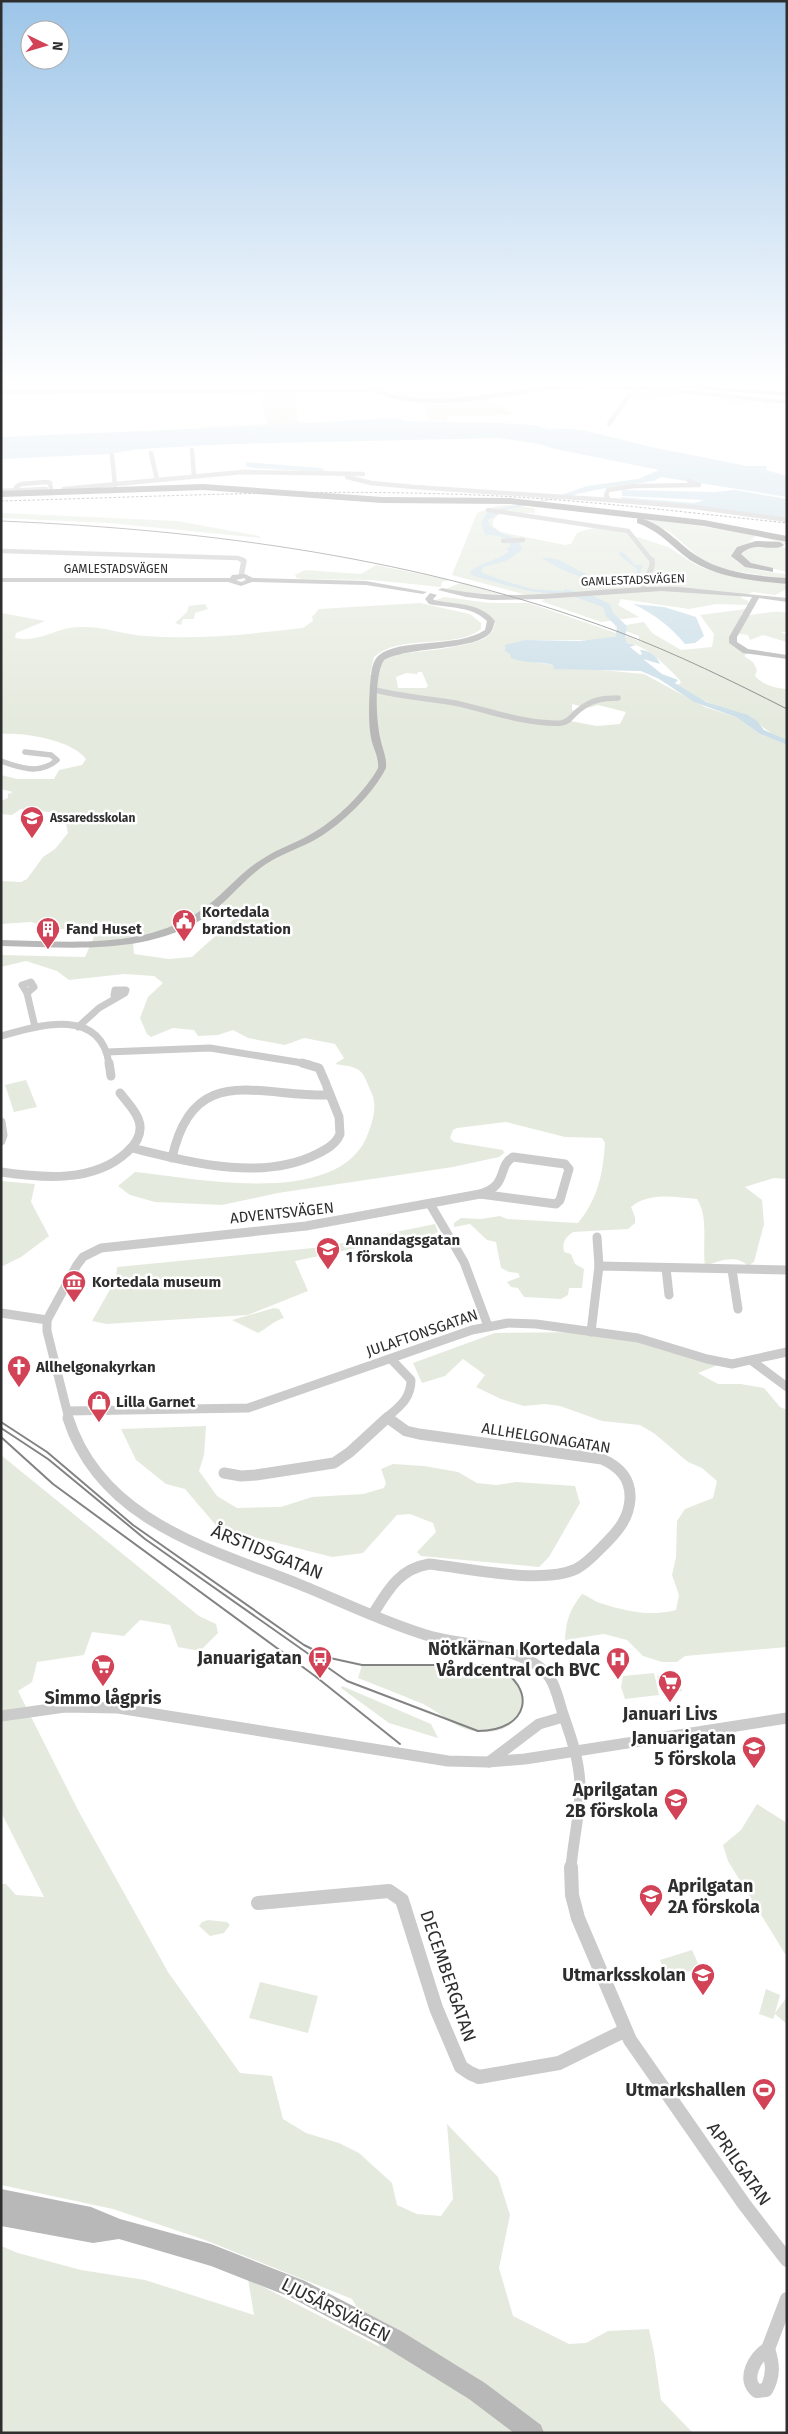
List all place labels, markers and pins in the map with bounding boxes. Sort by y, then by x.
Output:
school or university icon: Assaredsskolan [19,805,45,839]
place label: Assaredsskolan [49,811,135,825]
place label: Kortedala brandstation [202,903,291,938]
public building icon: Kortedala brandstation [171,908,197,942]
building icon: Fand Huset [35,916,61,950]
place label: Fand Huset [66,920,142,938]
place label: Annandagsgatan 1 förskola [345,1231,460,1266]
school or university icon: Annandagsgatan 1 förskola [315,1236,341,1270]
museum icon: Kortedala museum [61,1269,87,1303]
place label: Kortedala museum [92,1273,221,1291]
church icon: Allhelgonakyrkan [6,1354,32,1388]
place label: Allhelgonakyrkan [35,1358,156,1376]
shop icon: Lilla Garnet [86,1389,112,1423]
place label: Lilla Garnet [116,1393,195,1411]
place label: Nötkärnan Kortedala Vårdcentral och BVC [428,1638,601,1681]
bus stop icon: Januarigatan [307,1645,333,1679]
hospital icon: Nötkärnan Kortedala Vårdcentral och BVC [605,1646,631,1680]
place label: Januarigatan [196,1647,302,1669]
supermarket icon: Simmo lågpris [90,1653,116,1687]
supermarket icon: Januari Livs [657,1669,683,1703]
place label: Simmo lågpris [44,1687,162,1709]
place label: Januari Livs [622,1703,718,1725]
place label: Januarigatan 5 förskola [630,1727,736,1770]
school or university icon: Januarigatan 5 förskola [741,1735,767,1769]
place label: Aprilgatan 2B förskola [566,1779,658,1822]
school or university icon: Aprilgatan 2B förskola [663,1787,689,1821]
place label: Aprilgatan 2A förskola [667,1875,760,1918]
school or university icon: Aprilgatan 2A förskola [638,1883,664,1917]
school or university icon: Utmarksskolan [690,1962,716,1996]
place label: Utmarksskolan [562,1964,686,1986]
sports icon: Utmarkshallen [751,2077,777,2111]
place label: Utmarkshallen [626,2079,746,2101]

